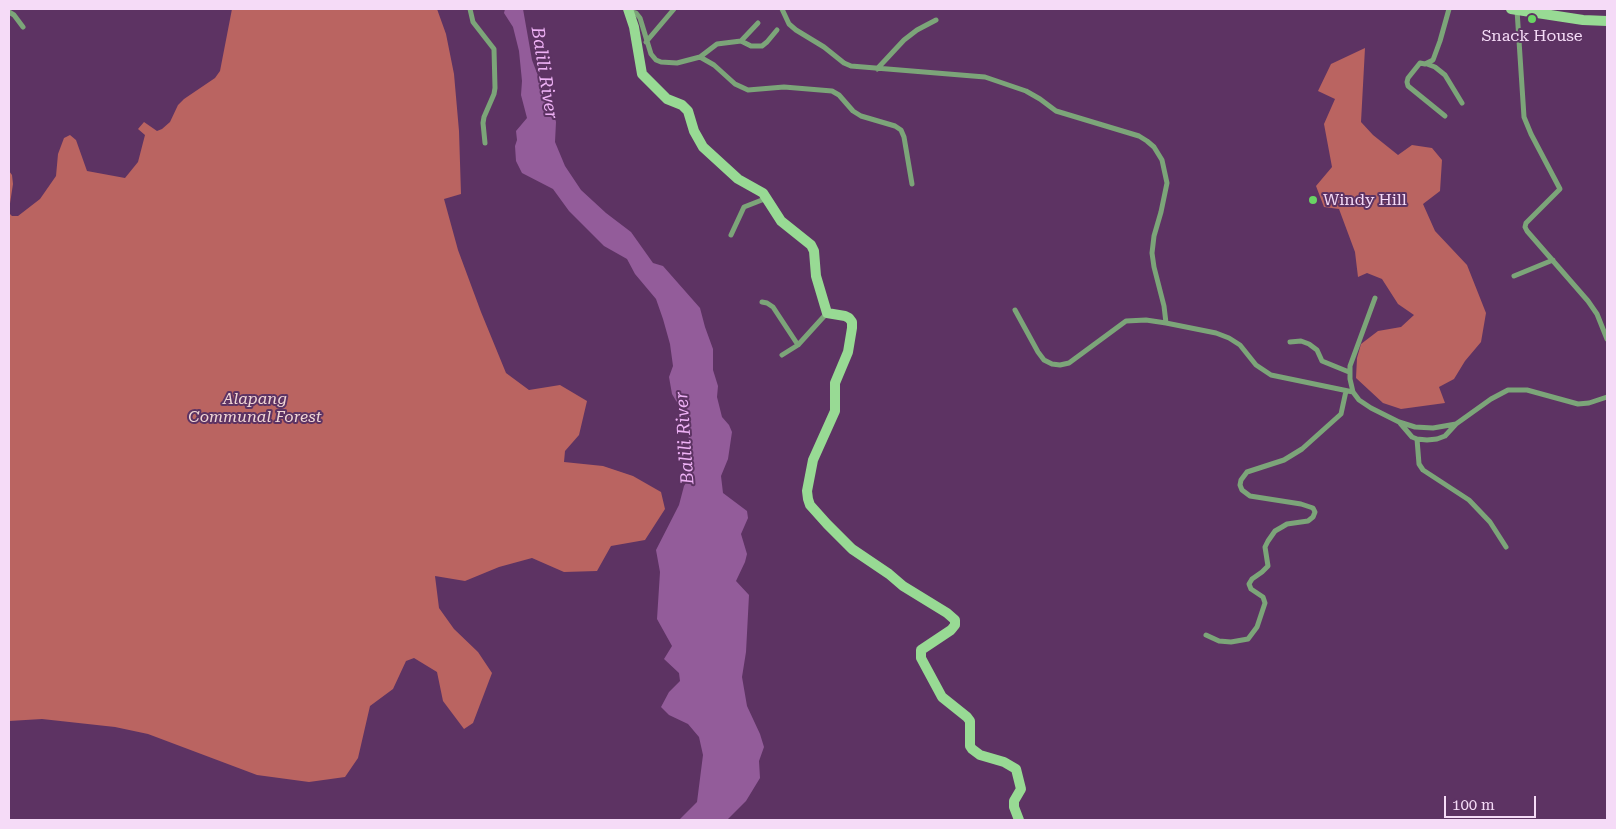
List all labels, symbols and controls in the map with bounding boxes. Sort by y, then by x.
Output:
marker: Snack House [1526,13,1538,25]
water label: Balili River [526,25,562,121]
place label: Snack House [1481,26,1583,46]
place label: Windy Hill [1323,190,1407,210]
marker: Windy Hill [1307,194,1319,206]
park label: Alapang Communal Forest [188,389,322,427]
water label: Balili River [671,391,699,485]
scale bar [1446,786,1538,818]
text: 100 m [1452,796,1495,814]

